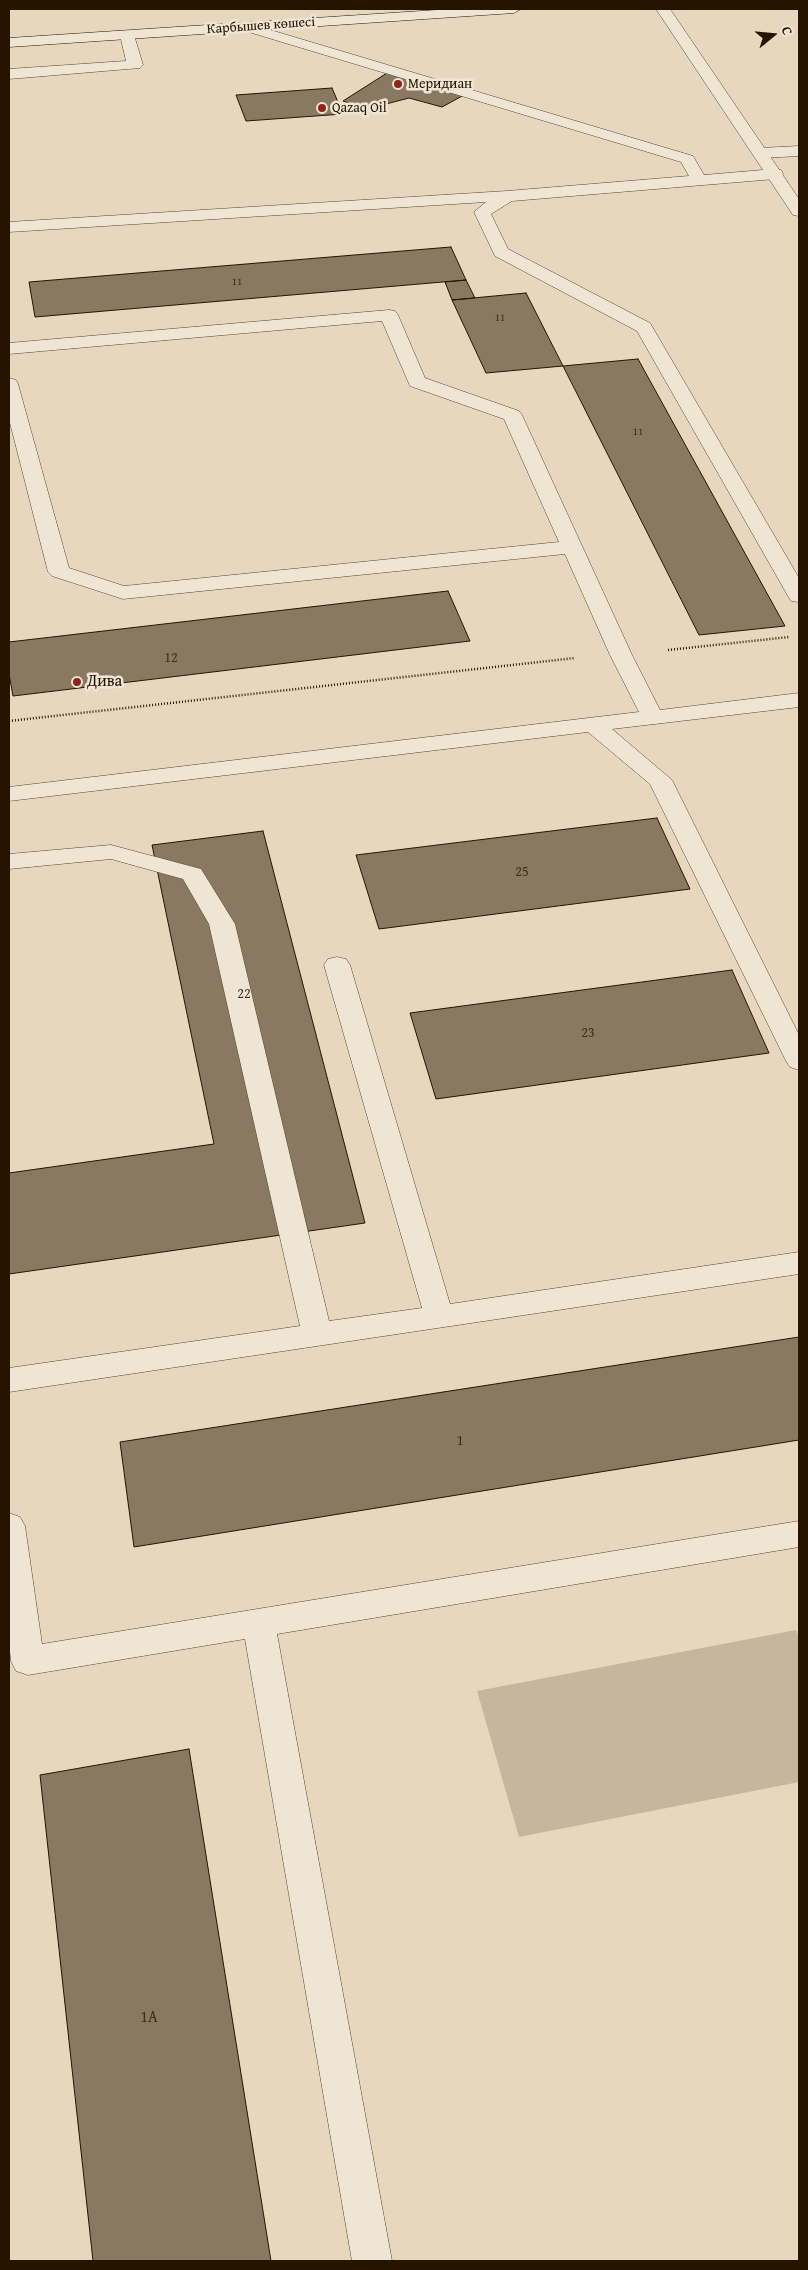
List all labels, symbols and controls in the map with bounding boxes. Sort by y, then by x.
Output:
north arrow [748,10,798,60]
street label: Карбышев көшесі [206,14,316,38]
text: С [777,24,798,37]
place label: Меридиан [408,76,472,92]
marker: Меридиан [392,78,404,90]
place label: Qazaq Oil [332,100,387,116]
marker: Qazaq Oil [316,102,328,114]
house number: 11 [232,275,242,289]
house number: 11 [495,311,505,325]
house number: 11 [633,425,643,439]
house number: 12 [164,650,178,666]
place label: Дива [87,672,122,692]
marker: Дива [71,676,83,688]
house number: 25 [515,864,529,880]
house number: 22 [237,986,251,1002]
house number: 23 [581,1025,595,1041]
house number: 1 [457,1433,463,1449]
house number: 1А [140,2008,158,2028]

